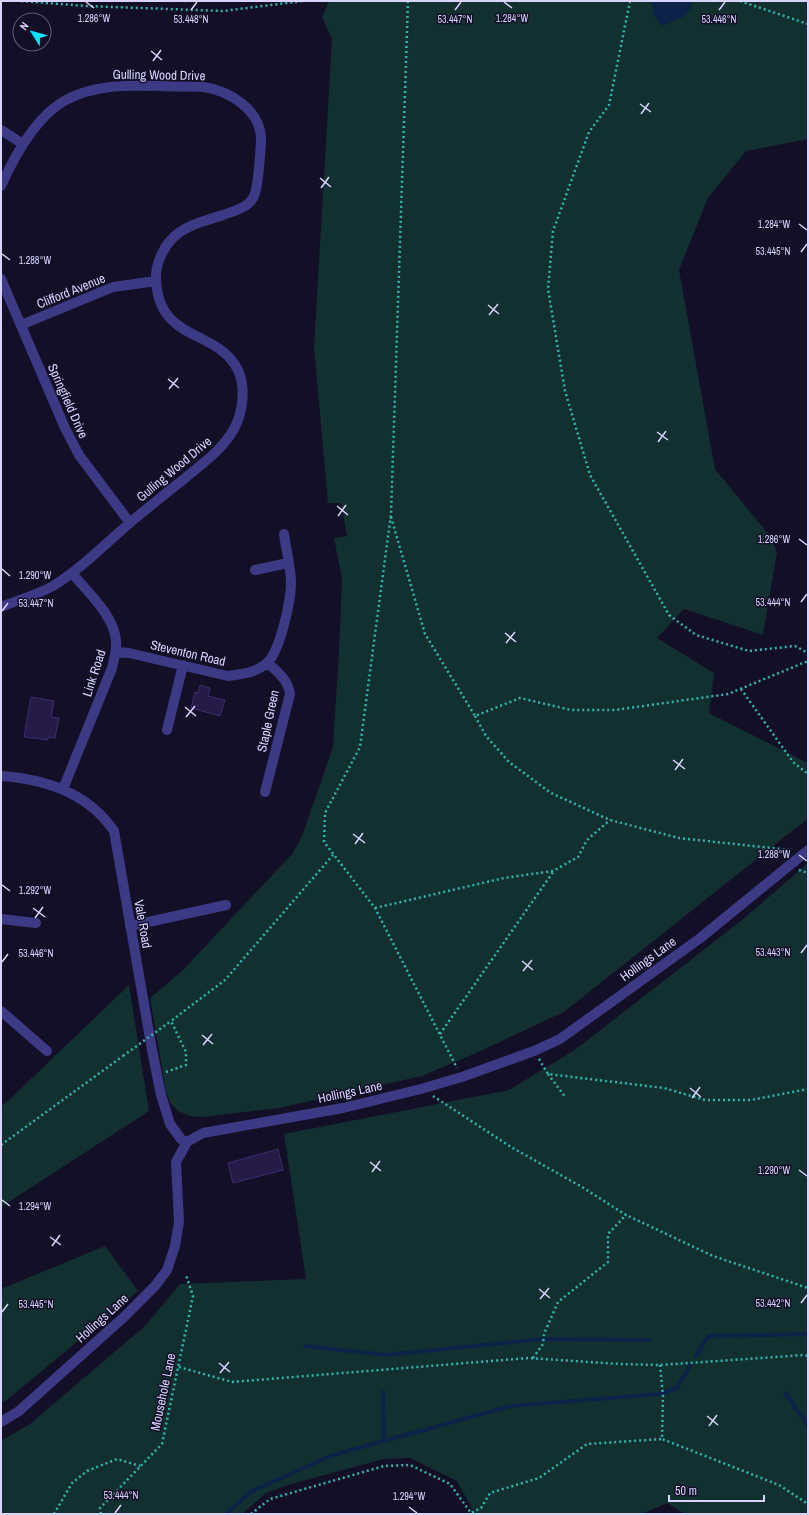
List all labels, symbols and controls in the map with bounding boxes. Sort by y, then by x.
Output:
north arrow [12,12,52,52]
text: 1.286°W [78,12,110,25]
text: 1.284°W [496,12,528,25]
text: 53.448°N [174,13,209,26]
text: 53.447°N [438,13,473,26]
text: 53.446°N [702,13,737,26]
text: N [16,19,32,33]
street label: Gulling Wood Drive [112,66,206,84]
text: 1.284°W [758,218,790,231]
text: 53.445°N [756,245,791,258]
text: 1.288°W [19,254,51,267]
street label: Clifford Avenue [34,270,108,312]
street label: Springfield Drive [44,361,92,441]
street label: Gulling Wood Drive [133,433,215,505]
text: 1.286°W [758,533,790,546]
text: 1.290°W [19,569,51,582]
text: 53.444°N [756,596,791,609]
text: 53.447°N [19,597,54,610]
street label: Steventon Road [149,636,227,670]
street label: Link Road [78,647,110,699]
street label: Staple Green [253,688,283,753]
text: 1.288°W [758,848,790,861]
text: 1.292°W [19,884,51,897]
street label: Vale Road [130,898,156,950]
street label: Hollings Lane [617,933,679,985]
text: 53.443°N [756,946,791,959]
text: 53.446°N [19,947,54,960]
street label: Hollings Lane [316,1077,384,1107]
text: 1.290°W [758,1164,790,1177]
text: 1.294°W [19,1200,51,1213]
street label: Hollings Lane [72,1290,132,1346]
text: 53.442°N [756,1297,791,1310]
text: 53.445°N [19,1298,54,1311]
street label: Mousehole Lane [146,1352,180,1432]
scale bar [669,1477,764,1503]
text: 50 m [675,1483,697,1499]
text: 53.444°N [104,1489,139,1502]
text: 1.294°W [393,1490,425,1503]

